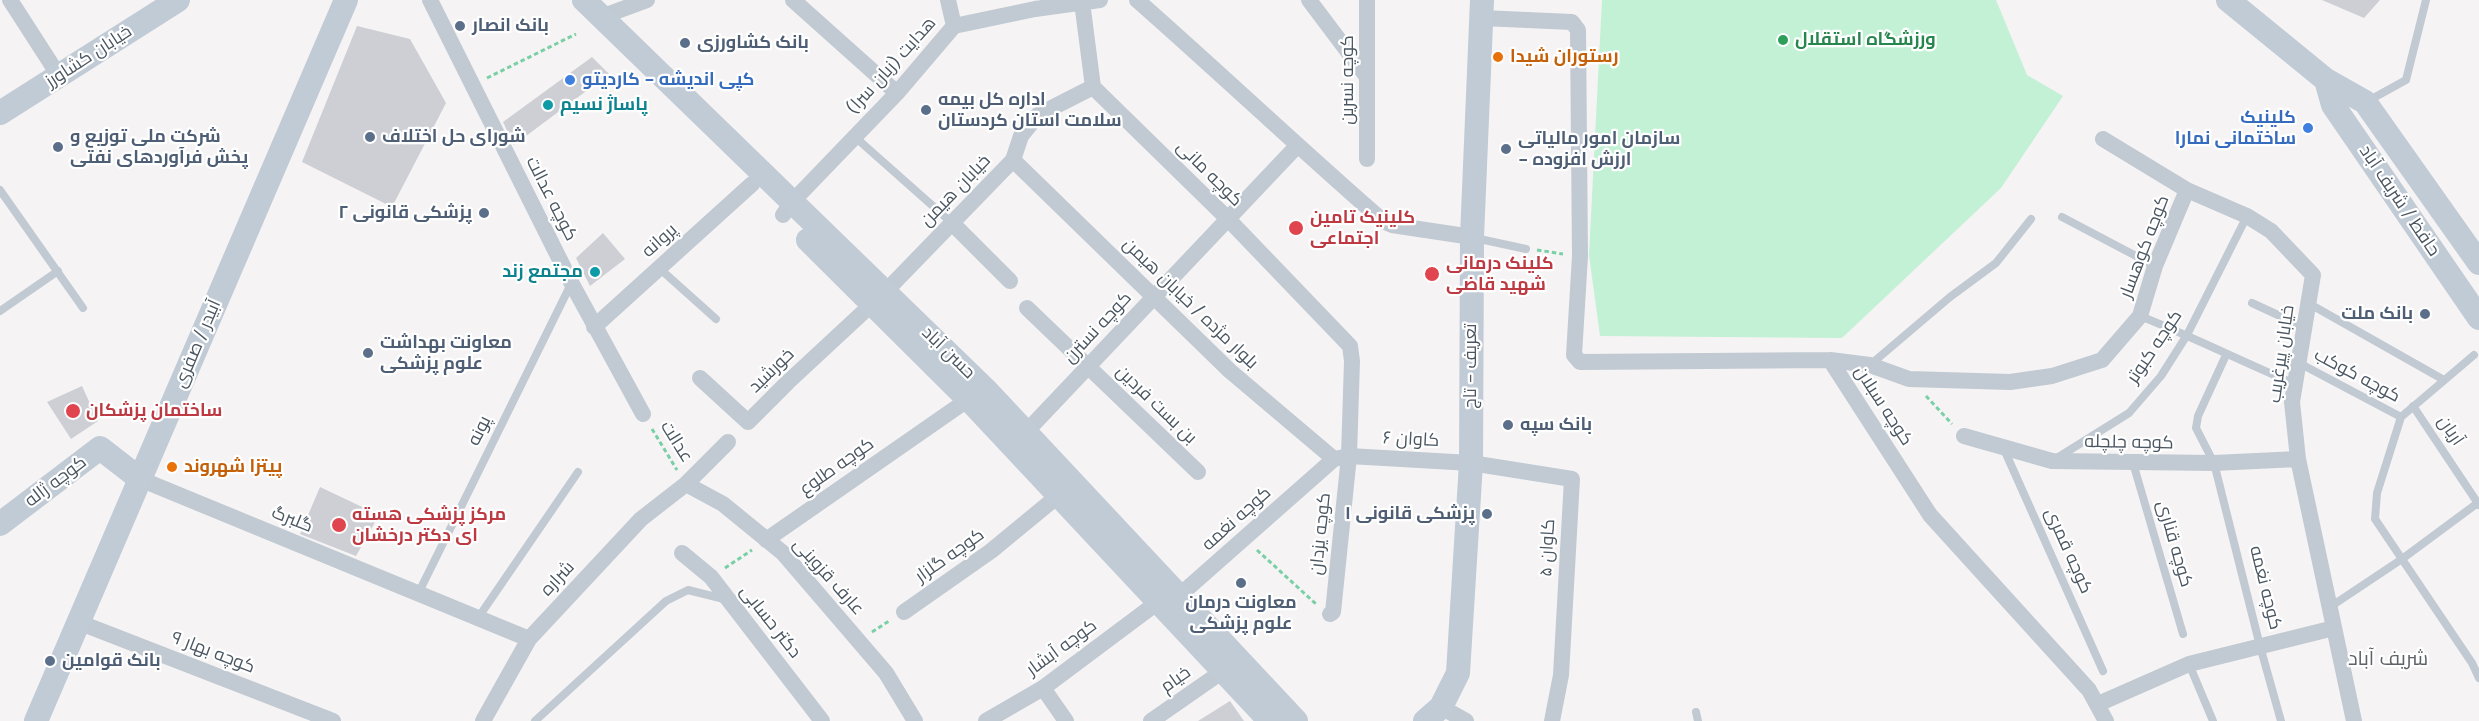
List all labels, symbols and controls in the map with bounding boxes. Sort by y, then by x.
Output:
street label: هدایت (زبان سرا) [843,13,941,119]
place label: بانک انصار [472,15,549,37]
marker: بانک انصار [453,19,467,33]
street label: خیابان کشاورز [42,21,136,93]
place label: ورزشگاه استقلال [1795,29,1936,51]
place label: بانک کشاورزی [697,32,809,54]
marker: ورزشگاه استقلال [1776,33,1790,47]
street label: کوچه نسرین [1337,35,1359,125]
marker: بانک کشاورزی [678,36,692,50]
place label: رستوران شیدا [1510,46,1619,68]
marker: رستوران شیدا [1491,50,1505,64]
place label: کپی اندیشه - کاردیتو [582,69,754,91]
marker: کپی اندیشه - کاردیتو [563,73,577,87]
place label: اداره کل بیمه سلامت استان کردستان [938,89,1122,132]
place label: پاساژ نسیم [560,94,648,116]
marker: پاساژ نسیم [541,98,555,112]
marker: اداره کل بیمه سلامت استان کردستان [919,103,933,117]
place label: کلینیک ساختمانی نمارا [2175,107,2296,150]
marker: کلینیک ساختمانی نمارا [2301,121,2315,135]
place label: شرکت ملی توزیع و پخش فرآوردهای نفتی [70,126,248,168]
place label: شورای حل اختلاف [382,126,526,148]
place label: سازمان امور مالیاتی - ارزش افزوده [1518,128,1680,170]
marker: شورای حل اختلاف [363,130,377,144]
street label: کوچه مانی [1172,137,1246,211]
marker: شرکت ملی توزیع و پخش فرآوردهای نفتی [51,140,65,154]
street label: حافظ / شریف آباد [2354,141,2444,261]
marker: سازمان امور مالیاتی - ارزش افزوده [1499,142,1513,156]
street label: خیابان هیمن [916,150,996,232]
street label: کوچه عدالت [521,153,581,245]
street label: کوچه کوهسار [2116,193,2174,301]
place label: پزشکی قانونی ۲ [338,202,472,224]
marker: پزشکی قانونی ۲ [477,206,491,220]
place label: کلینیک تامین اجتماعی [1310,207,1415,250]
marker: کلینیک تامین اجتماعی [1287,219,1305,237]
street label: پروانه [638,220,682,262]
street label: بلوار مژده / خیابان هیمن [1118,234,1262,374]
place label: کلینک درمانی شهید قاضی [1446,253,1554,296]
place label: مجتمع زند [502,261,583,283]
marker: مجتمع زند [588,265,602,279]
marker: کلینک درمانی شهید قاضی [1423,265,1441,283]
street label: کوچه نسترن [1059,288,1137,368]
street label: آبیدر / صفری [170,297,226,391]
place label: بانک ملت [2341,303,2413,325]
street label: خیابان پیرغریب [2264,304,2300,404]
street label: کوچه کبوتر [2123,306,2187,388]
marker: بانک ملت [2418,307,2432,321]
street label: حسن آباد [917,322,979,384]
street label: تعریف - تاج [1460,323,1482,409]
place label: معاونت بهداشت علوم پزشکی [380,332,512,374]
street label: خورشید [745,344,799,398]
street label: کوچه کوکب [2310,344,2404,408]
marker: معاونت بهداشت علوم پزشکی [361,346,375,360]
street label: بن بست فردین [1111,361,1201,449]
street label: کوچه سبلان [1849,362,1917,450]
place label: ساختمان پزشکان [86,400,222,422]
marker: ساختمان پزشکان [64,402,82,420]
street label: آریان [2432,412,2468,450]
street label: پونه [464,413,496,449]
place label: بانک سپه [1520,414,1592,436]
street label: عدالت [655,417,697,467]
marker: بانک سپه [1501,418,1515,432]
street label: کاوان ۶ [1382,428,1440,452]
street label: کوچه چلچله [2084,431,2174,455]
street label: کوچه طلوع [796,433,878,501]
street label: کوچه ژاله [21,452,91,512]
place label: پیتزا شهروند [184,456,282,478]
marker: پیتزا شهروند [165,460,179,474]
street label: کوچه نغمه [1198,482,1276,556]
street label: کوچه یزدان [1306,492,1336,576]
street label: کوچه قناری [2151,498,2197,590]
street label: گلبرگ [268,502,316,538]
place label: پزشکی قانونی ۱ [1345,503,1475,525]
place label: مرکز پزشکی هسته ای دکتر درخشان [352,504,506,546]
street label: کوچه قمری [2040,505,2096,597]
marker: پزشکی قانونی ۱ [1480,507,1494,521]
marker: مرکز پزشکی هسته ای دکتر درخشان [330,516,348,534]
street label: کاوان ۵ [1536,519,1560,577]
street label: کوچه گلزار [911,524,989,588]
street label: عارف قزوینی [788,534,868,620]
street label: کوچه نغمه [2244,544,2286,632]
street label: شراره [536,557,580,601]
marker: معاونت درمان علوم پزشکی [1234,576,1248,590]
street label: دکتر حسابی [735,581,805,663]
place label: معاونت درمان علوم پزشکی [1185,592,1297,634]
street label: کوچه آبشار [1022,615,1102,681]
street label: کوچه بهار ۹ [168,627,258,679]
district label: شریف آباد [2348,648,2428,672]
place label: بانک قوامین [62,650,161,672]
marker: بانک قوامین [43,654,57,668]
street label: خیام [1157,662,1195,698]

